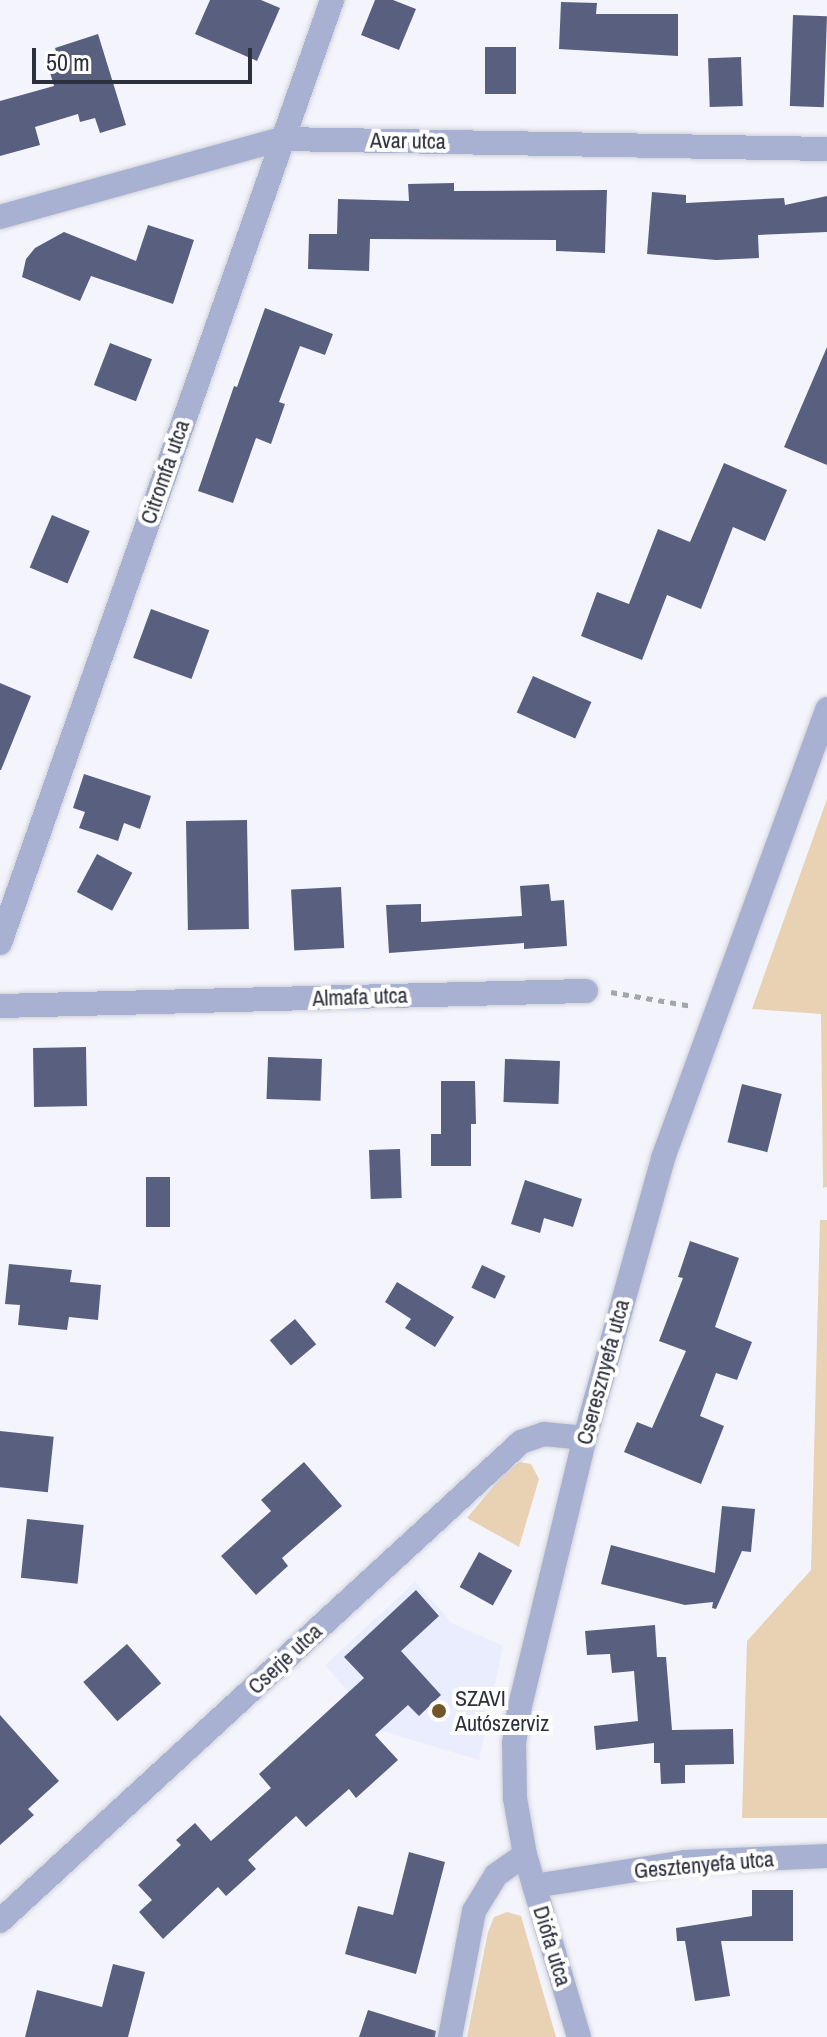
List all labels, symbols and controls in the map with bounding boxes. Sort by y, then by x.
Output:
scale bar [36,32,256,82]
text: 50 m [46,46,90,78]
street label: Avar utca [370,127,446,155]
street label: Citromfa utca [135,417,195,527]
street label: Almafa utca [312,982,408,1012]
street label: Cseresznyefa utca [571,1296,635,1448]
street label: Cserje utca [243,1618,327,1700]
place label: SZAVI Autószerviz [455,1685,549,1736]
marker: SZAVI Autószerviz [430,1702,448,1720]
street label: Gesztenyefa utca [633,1846,775,1884]
street label: Diófa utca [527,1903,577,1989]

